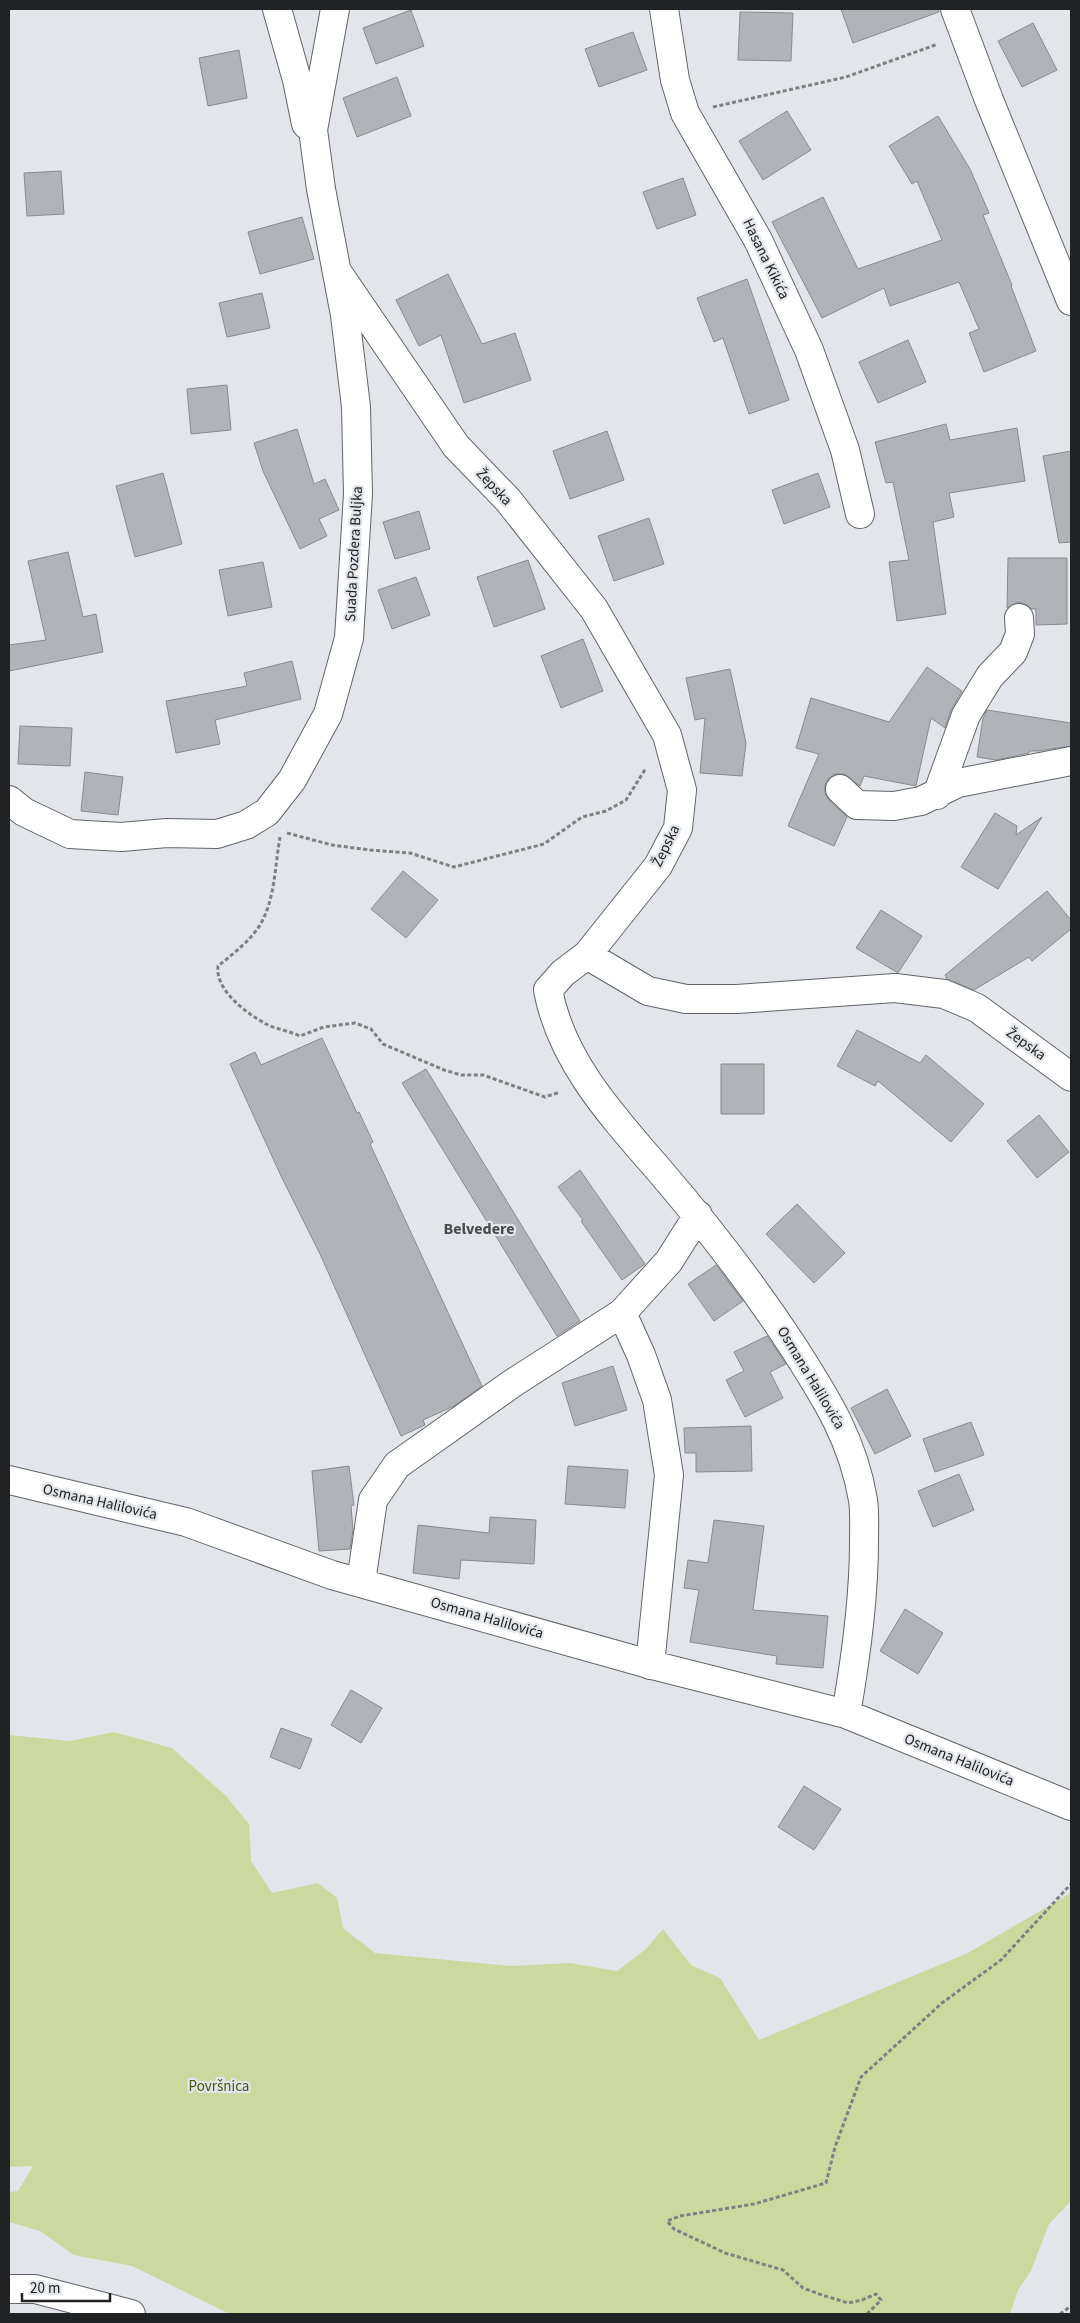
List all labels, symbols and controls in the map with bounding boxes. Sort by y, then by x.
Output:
street label: Hasana Kikića [737,215,795,303]
street label: Žepska [471,464,517,510]
street label: Suada Pozdera Buljka [340,486,368,622]
street label: Žepska [647,821,685,871]
street label: Žepska [1002,1022,1050,1066]
district label: Belvedere [443,1218,515,1240]
street label: Osmana Halilovića [772,1323,850,1433]
street label: Osmana Halilovića [41,1479,159,1525]
street label: Osmana Halilovića [428,1592,546,1644]
street label: Osmana Halilovića [901,1728,1017,1792]
park label: Površnica [189,2076,249,2097]
scale bar [22,2270,110,2302]
text: 20 m [30,2278,60,2299]

